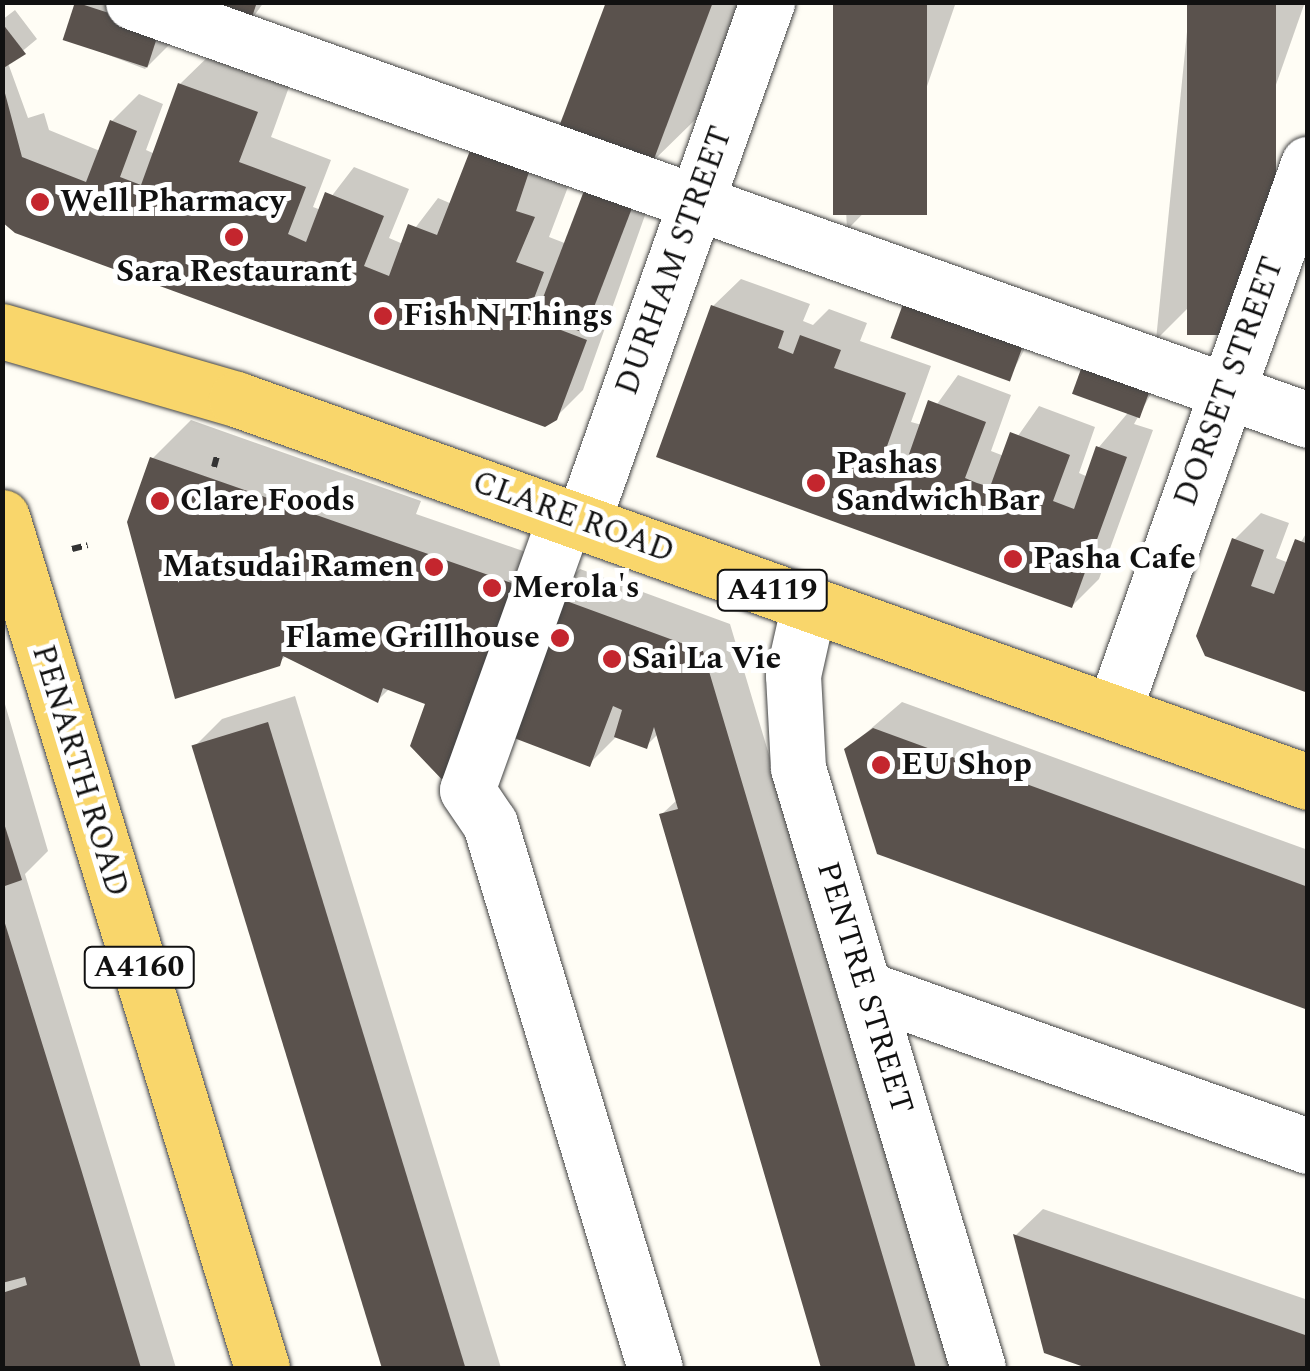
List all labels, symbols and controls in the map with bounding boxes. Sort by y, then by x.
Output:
street label: DURHAM STREET [609,121,741,401]
place label: Well Pharmacy [60,183,285,221]
marker: Well Pharmacy [29,191,51,213]
marker: Sara Restaurant [223,226,245,248]
street label: DORSET STREET [1167,252,1293,512]
place label: Sara Restaurant [116,253,352,291]
place label: Fish N Things [403,297,613,335]
marker: Fish N Things [372,305,394,327]
place label: Pashas Sandwich Bar [836,446,1040,521]
street label: CLARE ROAD [467,464,679,572]
marker: Pashas Sandwich Bar [805,472,827,494]
place label: Clare Foods [180,482,355,520]
marker: Clare Foods [149,490,171,512]
place label: Pasha Cafe [1033,540,1196,578]
place label: Matsudai Ramen [162,548,414,586]
marker: Pasha Cafe [1002,548,1024,570]
marker: Matsudai Ramen [423,556,445,578]
road number: A4119 [714,565,830,615]
place label: Merola's [512,569,640,607]
marker: Merola's [481,577,503,599]
place label: Flame Grillhouse [285,619,540,657]
marker: Flame Grillhouse [549,627,571,649]
place label: Sai La Vie [632,640,781,678]
street label: PENARTH ROAD [22,641,136,901]
marker: Sai La Vie [601,648,623,670]
place label: EU Shop [901,746,1032,784]
marker: EU Shop [870,754,892,776]
street label: PENTRE STREET [807,857,921,1119]
road number: A4160 [82,942,196,992]

